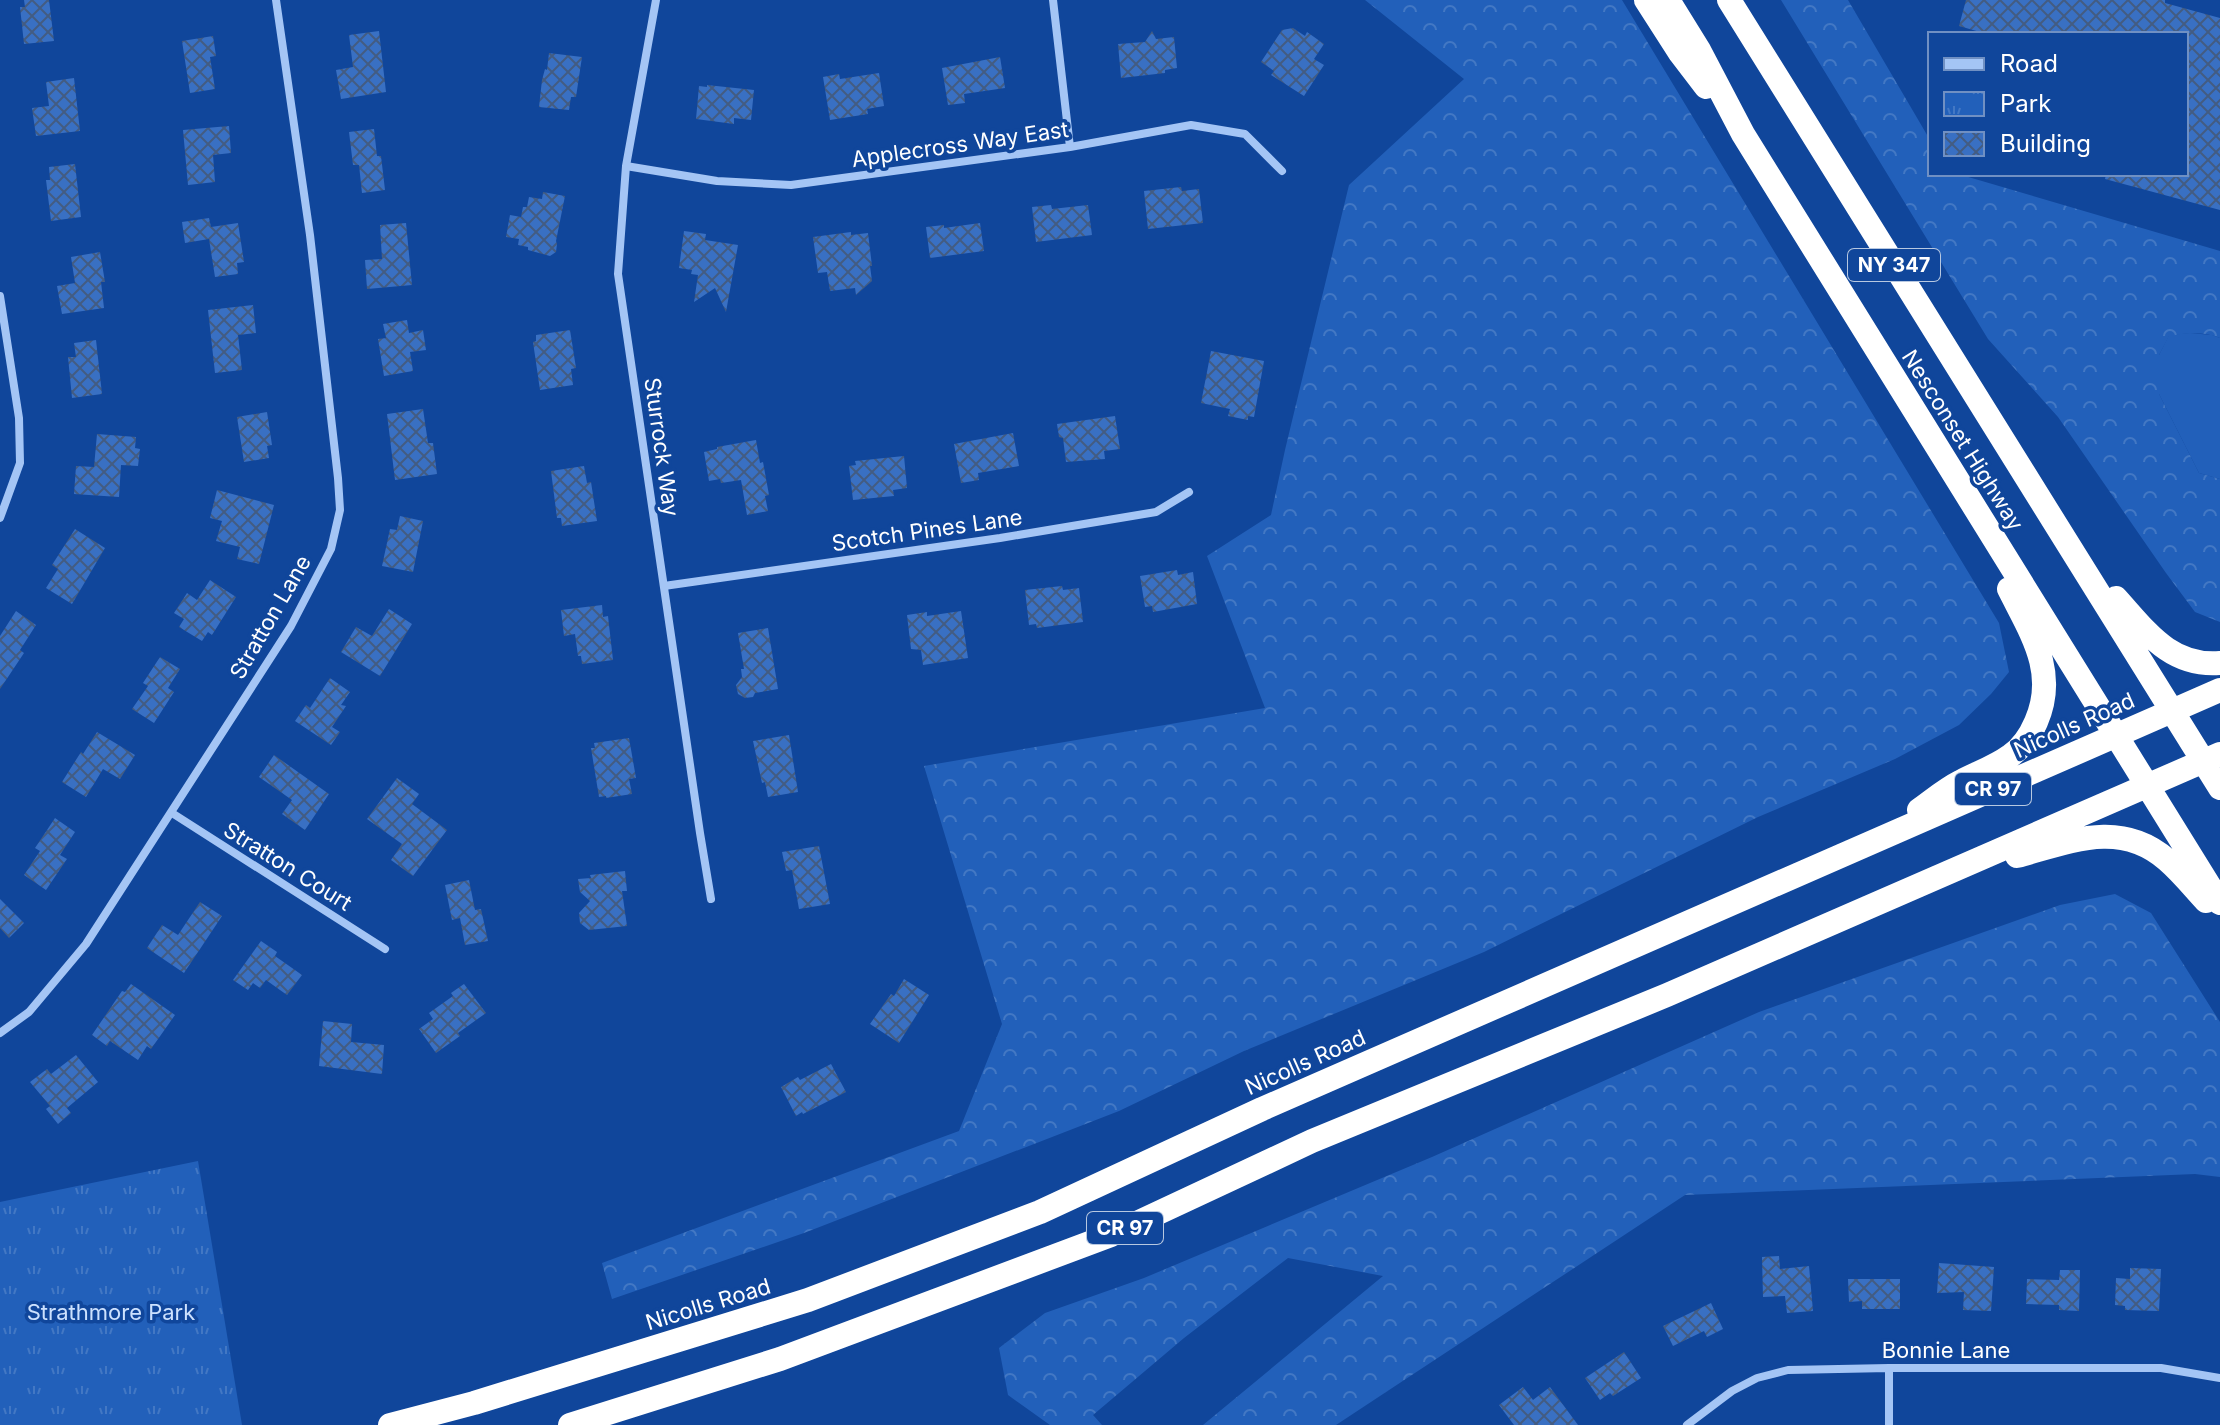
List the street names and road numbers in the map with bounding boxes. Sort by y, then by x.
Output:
street label: Applecross Way East [850,116,1070,172]
road number: NY 347 [1848,249,1940,281]
street label: Nesconset Highway [1897,345,2029,535]
street label: Sturrock Way [639,376,685,518]
street label: Scotch Pines Lane [830,504,1024,556]
street label: Stratton Lane [224,550,316,684]
street label: Nicolls Road [2010,687,2138,763]
road number: CR 97 [1955,773,2031,805]
street label: Stratton Court [219,816,357,916]
street label: Nicolls Road [1241,1024,1369,1100]
road number: CR 97 [1087,1212,1163,1244]
street label: Nicolls Road [642,1273,774,1335]
street label: Bonnie Lane [1882,1337,2010,1363]

